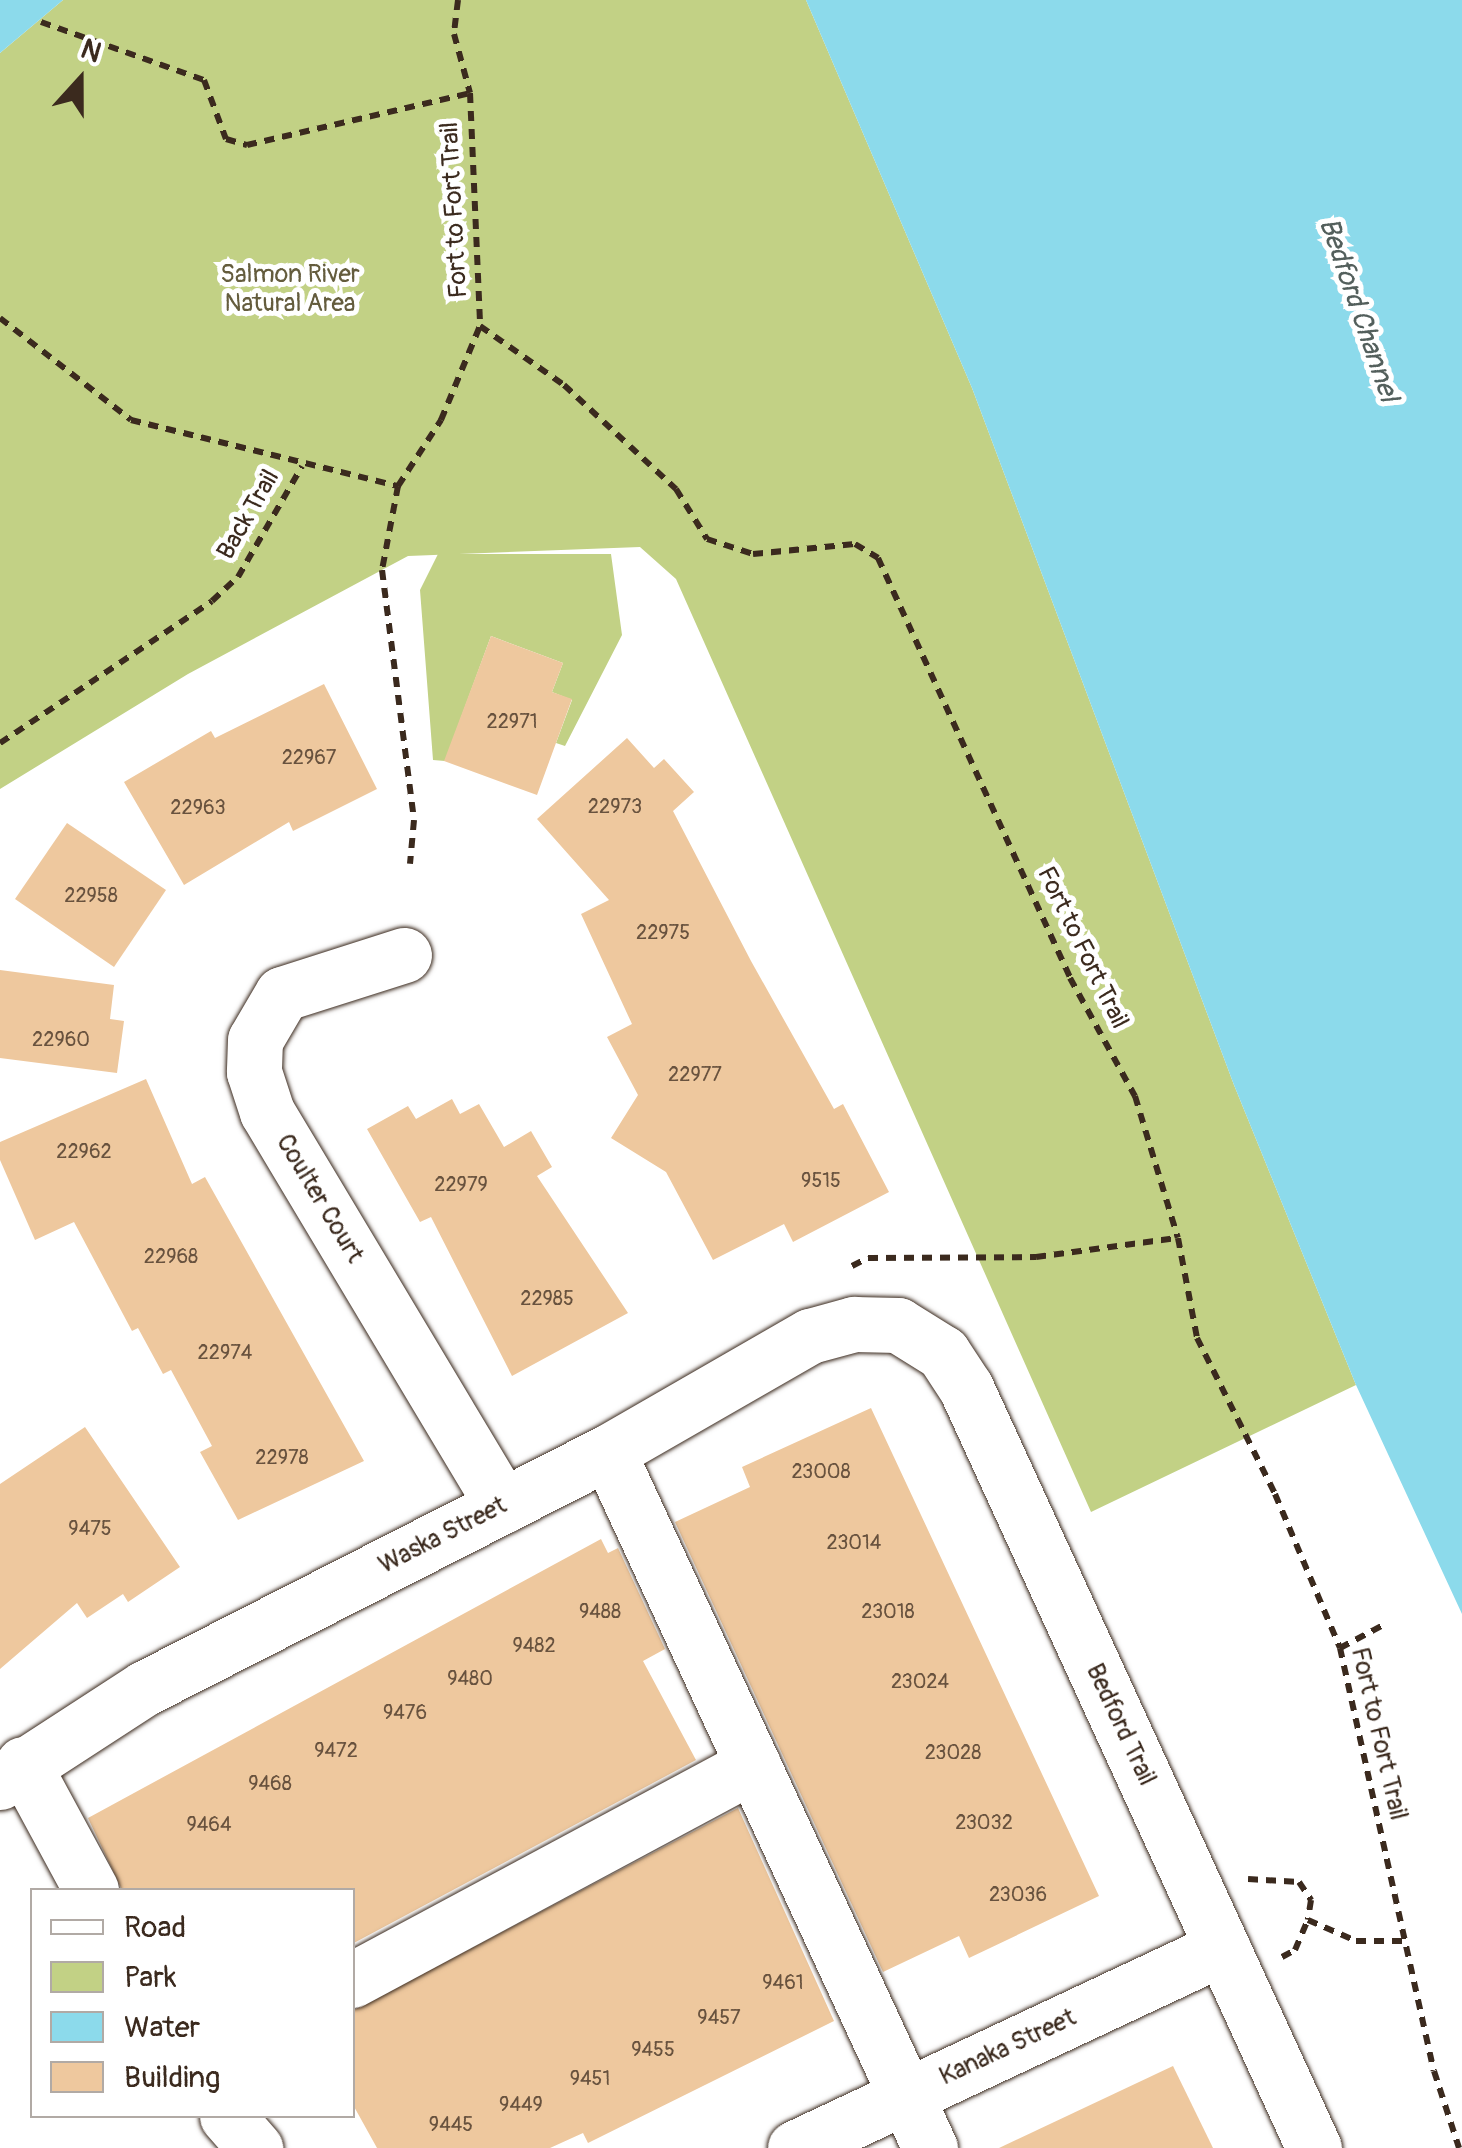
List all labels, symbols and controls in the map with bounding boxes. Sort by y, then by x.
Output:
north arrow [30,30,130,130]
text: N [76,32,106,71]
street label: Fort to Fort Trail [435,121,475,299]
water label: Bedford Channel [1311,214,1405,406]
park label: Salmon River Natural Area [220,261,360,320]
street label: Back Trail [211,465,287,565]
house number: 22971 [486,709,538,733]
house number: 22967 [282,745,336,769]
house number: 22973 [588,794,642,818]
house number: 22963 [170,795,226,819]
street label: Fort to Fort Trail [1030,862,1134,1034]
house number: 22958 [64,883,118,907]
house number: 22975 [636,920,690,944]
house number: 22960 [32,1027,90,1051]
house number: 22977 [668,1062,722,1086]
street label: Coulter Court [269,1129,369,1269]
house number: 22962 [56,1139,112,1163]
house number: 9515 [801,1168,841,1192]
house number: 22979 [434,1172,488,1196]
house number: 22968 [144,1244,198,1268]
house number: 22985 [520,1286,574,1310]
house number: 22974 [198,1340,252,1364]
house number: 22978 [255,1445,309,1469]
house number: 23008 [791,1459,851,1483]
street label: Waska Street [374,1491,512,1581]
house number: 9475 [68,1516,112,1540]
house number: 23014 [827,1530,881,1554]
house number: 9488 [579,1599,621,1623]
house number: 23018 [861,1599,915,1623]
house number: 9482 [512,1633,556,1657]
street label: Fort to Fort Trail [1344,1645,1412,1823]
street label: Bedford Trail [1079,1659,1161,1791]
house number: 9480 [447,1666,493,1690]
house number: 23024 [891,1669,949,1693]
house number: 9476 [383,1700,427,1724]
house number: 9472 [314,1738,358,1762]
house number: 23028 [925,1740,981,1764]
house number: 9468 [248,1771,292,1795]
house number: 23032 [955,1810,1013,1834]
house number: 9464 [186,1812,232,1836]
house number: 23036 [989,1882,1047,1906]
legend [30,1888,355,2118]
text: Road [124,1909,186,1946]
text: Park [124,1959,177,1996]
house number: 9461 [762,1970,804,1994]
street label: Kanaka Street [935,2003,1081,2093]
house number: 9457 [697,2005,741,2029]
text: Water [124,2009,200,2046]
house number: 9455 [631,2037,675,2061]
text: Building [124,2059,220,2096]
house number: 9451 [570,2066,610,2090]
house number: 9449 [499,2092,543,2116]
house number: 9445 [429,2112,473,2136]

